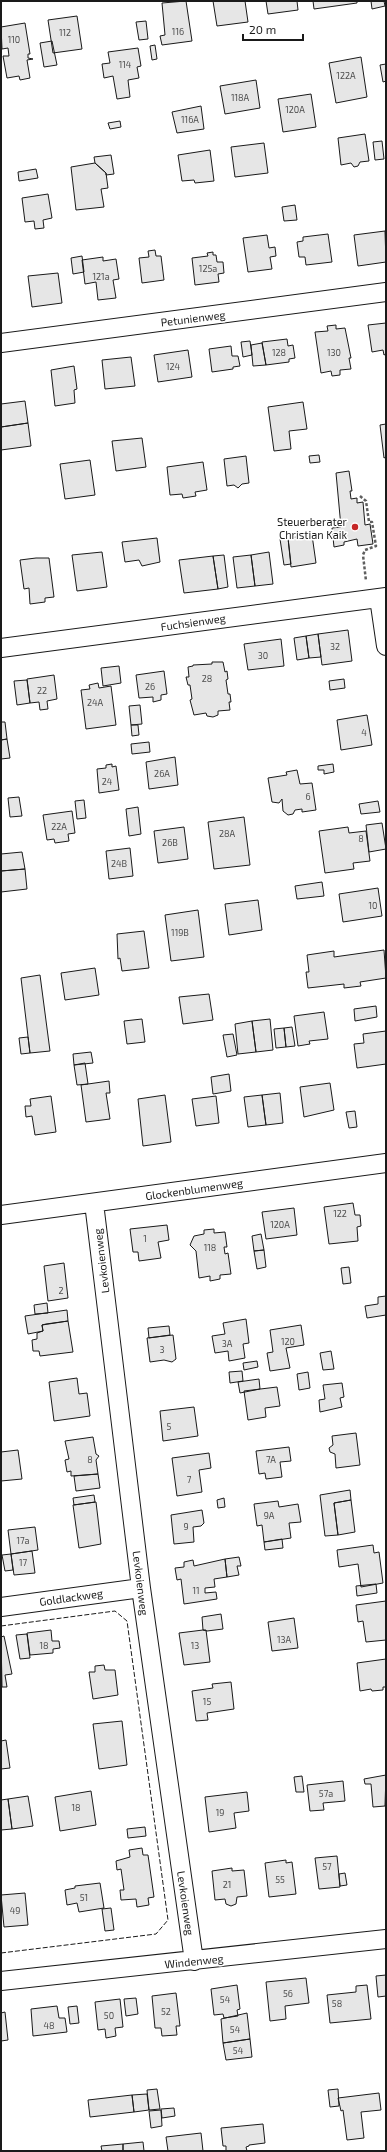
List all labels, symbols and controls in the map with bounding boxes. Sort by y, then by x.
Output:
scale bar [243,16,303,42]
text: 20 m [249,22,276,36]
house number: 116 [172,26,184,37]
house number: 112 [59,27,71,38]
house number: 110 [8,34,20,45]
house number: 114 [119,59,132,70]
house number: 122A [336,70,356,81]
house number: 118A [231,92,250,103]
house number: 120A [285,104,305,115]
house number: 116A [181,114,199,125]
house number: 125a [199,263,217,274]
house number: 121a [92,271,110,282]
street label: Petunienweg [160,308,226,328]
house number: 128 [272,347,286,358]
house number: 130 [327,347,341,358]
house number: 124 [166,361,181,372]
place label: Steuerberater Christian Kaik [277,515,348,541]
marker: Steuerberater Christian Kaik [350,522,360,532]
street label: Fuchsienweg [160,611,226,633]
house number: 32 [330,641,340,652]
house number: 30 [258,650,268,661]
house number: 28 [202,673,212,684]
house number: 26 [145,681,155,692]
house number: 22 [37,685,47,696]
house number: 24A [87,697,103,708]
house number: 4 [361,727,367,738]
house number: 26A [154,768,170,779]
house number: 24 [102,776,113,787]
house number: 6 [305,791,311,802]
house number: 22A [51,821,67,832]
house number: 28A [219,828,235,839]
house number: 8 [358,833,364,844]
house number: 26B [162,837,178,848]
house number: 24B [111,858,127,869]
house number: 10 [368,900,378,911]
house number: 119B [171,927,189,938]
street label: Glockenblumenweg [144,1176,244,1202]
house number: 122 [333,1208,347,1219]
house number: 120A [270,1219,290,1230]
street label: Levkoienweg [91,1228,111,1294]
house number: 1 [143,1233,147,1244]
house number: 118 [204,1242,216,1253]
house number: 2 [58,1285,64,1296]
house number: 120 [281,1336,295,1347]
house number: 3A [222,1338,233,1349]
house number: 3 [159,1344,165,1355]
house number: 5 [167,1421,172,1432]
house number: 8 [87,1454,93,1465]
house number: 7A [266,1454,276,1465]
house number: 7 [187,1474,192,1485]
house number: 9A [264,1510,275,1521]
house number: 9 [183,1521,189,1532]
house number: 17a [16,1535,30,1546]
street label: Levkoienweg [131,1550,151,1616]
house number: 17 [19,1557,27,1568]
house number: 11 [192,1585,200,1596]
street label: Goldlackweg [38,1586,104,1608]
house number: 13A [277,1634,291,1645]
house number: 18 [39,1640,49,1651]
house number: 13 [191,1640,199,1651]
house number: 15 [203,1696,211,1707]
house number: 57a [319,1788,333,1799]
house number: 18 [71,1802,81,1813]
house number: 19 [216,1807,224,1818]
house number: 57 [322,1861,332,1872]
street label: Levkoienweg [175,1870,197,1936]
house number: 55 [275,1874,285,1885]
house number: 21 [223,1879,231,1890]
house number: 51 [80,1892,88,1903]
house number: 49 [10,1905,20,1916]
street label: Windenweg [164,1951,224,1971]
house number: 56 [283,1988,293,1999]
house number: 54 [220,1994,231,2005]
house number: 58 [332,1998,342,2009]
house number: 52 [161,2006,171,2017]
house number: 50 [104,2010,114,2021]
house number: 48 [44,2020,55,2031]
house number: 54 [230,2024,241,2035]
house number: 54 [233,2045,244,2056]

